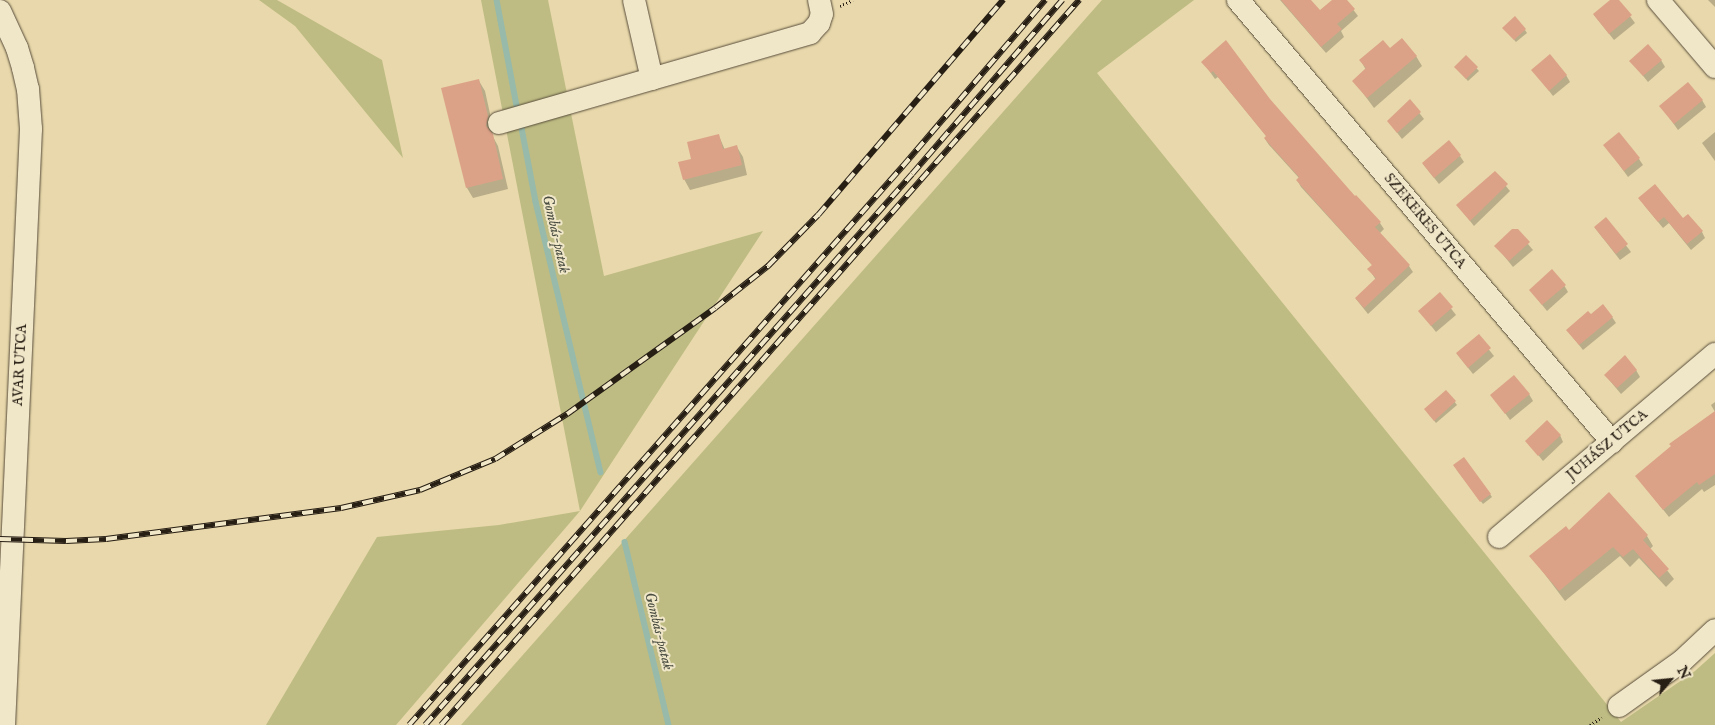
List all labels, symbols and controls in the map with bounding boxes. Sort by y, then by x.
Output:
street label: SZEKERES UTCA [1380,170,1470,272]
water label: Gombás-patak [538,193,574,275]
street label: AVAR UTCA [9,324,31,406]
street label: JUHÁSZ UTCA [1563,406,1651,484]
water label: Gombás-patak [641,590,677,672]
north arrow [1645,655,1695,705]
text: N [1672,663,1694,683]

